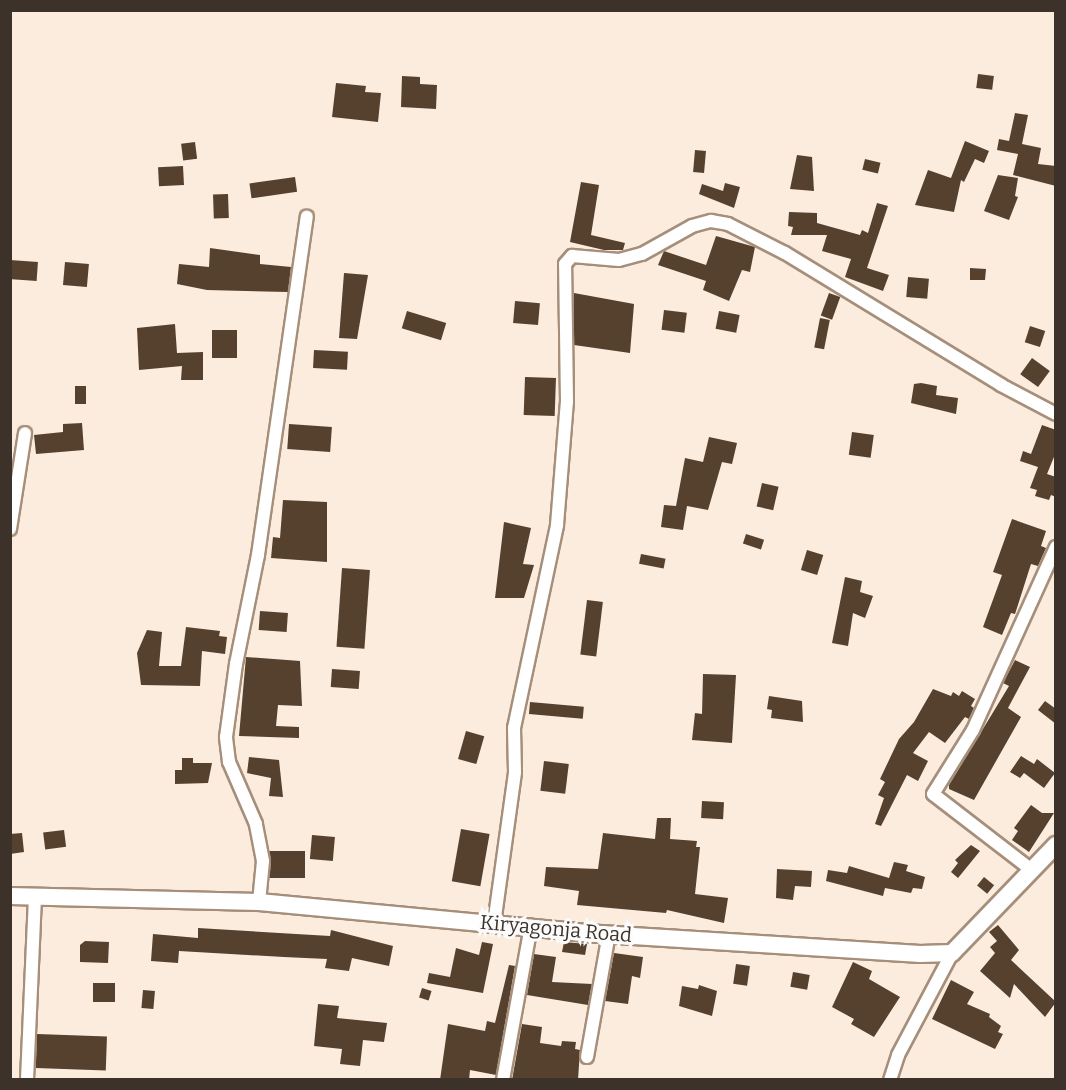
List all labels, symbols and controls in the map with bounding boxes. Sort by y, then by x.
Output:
street label: Kiryagonja Road [479,910,633,948]

